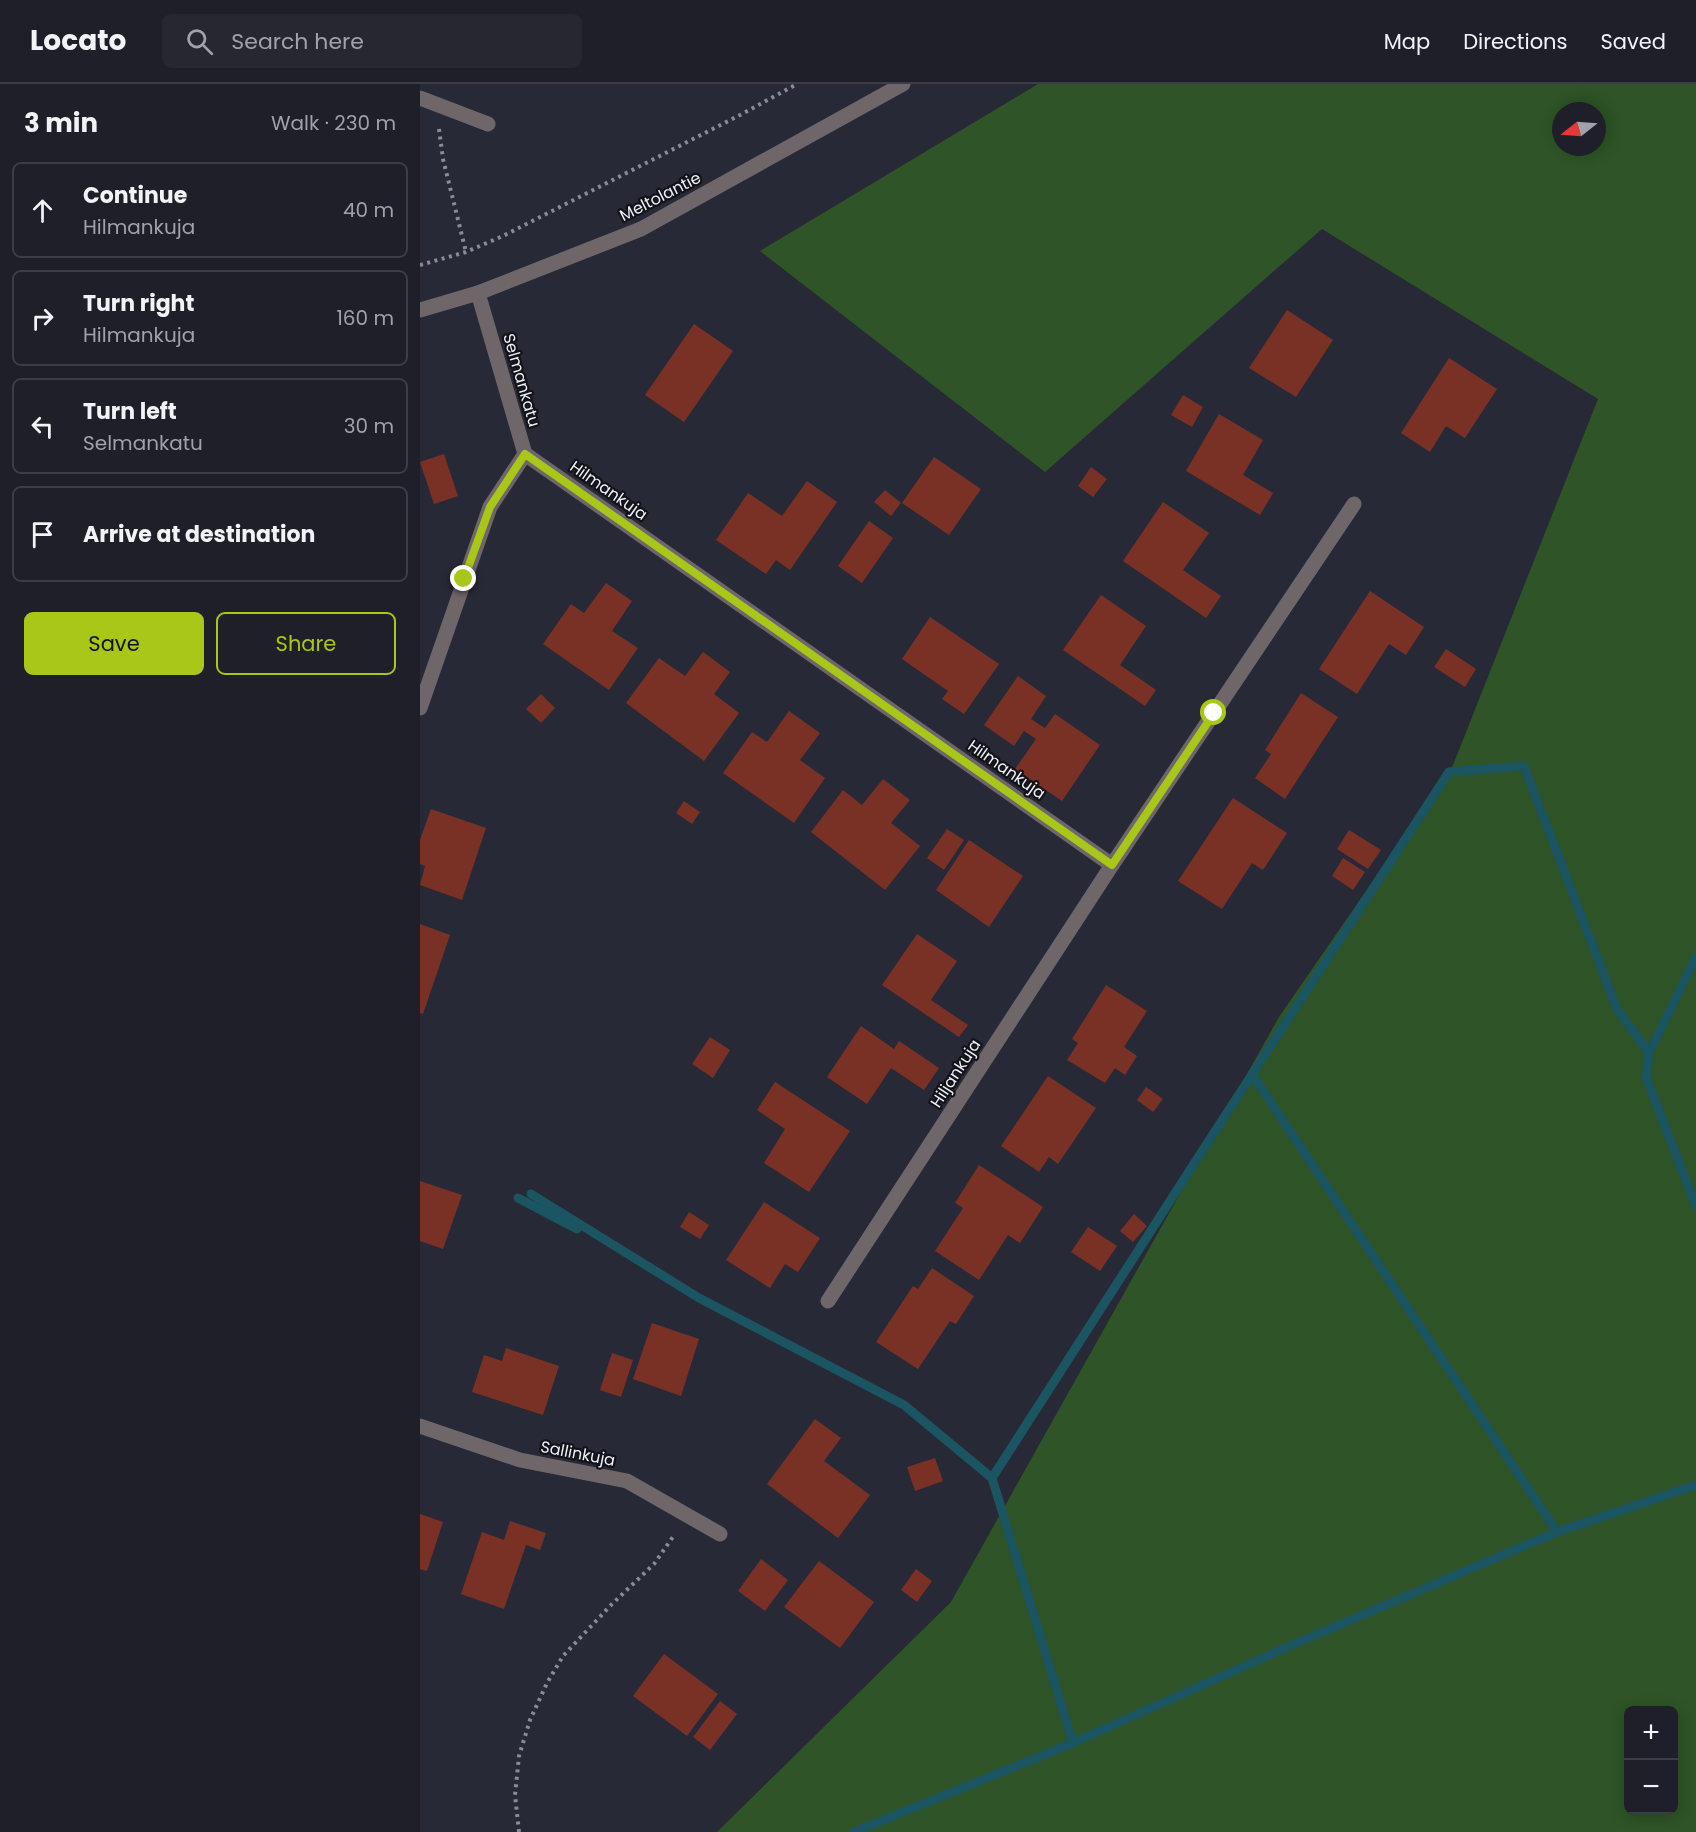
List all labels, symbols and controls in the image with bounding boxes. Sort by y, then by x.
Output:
search box [162,14,582,68]
text: Locato [30,21,126,60]
icon: search [183,25,216,58]
text: Search here [231,26,364,57]
text: Map [1384,27,1430,56]
text: Directions [1463,27,1567,56]
text: Saved [1600,27,1666,56]
north arrow [1552,102,1606,156]
text: 3 min [24,105,98,141]
text: Walk · 230 m [271,109,396,137]
street label: Meltolantie [616,166,705,227]
text: Continue [83,180,187,211]
icon: ahead [26,194,59,227]
text: 40 m [343,196,394,224]
text: Hilmankuja [83,213,195,241]
text: Turn right [83,288,194,319]
icon: right [26,302,59,335]
text: 160 m [336,304,394,332]
text: Hilmankuja [83,321,195,349]
street label: Selmankatu [497,331,546,429]
text: Turn left [83,396,177,427]
icon: left [26,410,59,443]
text: 30 m [344,412,394,440]
text: Selmankatu [83,429,203,457]
street label: Hilmankuja [565,455,652,526]
icon: arrive [26,518,59,551]
text: Arrive at destination [83,519,315,550]
route end [450,565,476,591]
button: Save [24,612,204,675]
button: Share [216,612,396,675]
route start [1200,699,1226,725]
street label: Hilmankuja [963,734,1050,805]
street label: Hiljankuja [925,1035,986,1112]
street label: Sallinkuja [539,1435,617,1472]
map controls [1624,1706,1678,1814]
button: + [1624,1706,1678,1760]
button: − [1624,1760,1678,1814]

